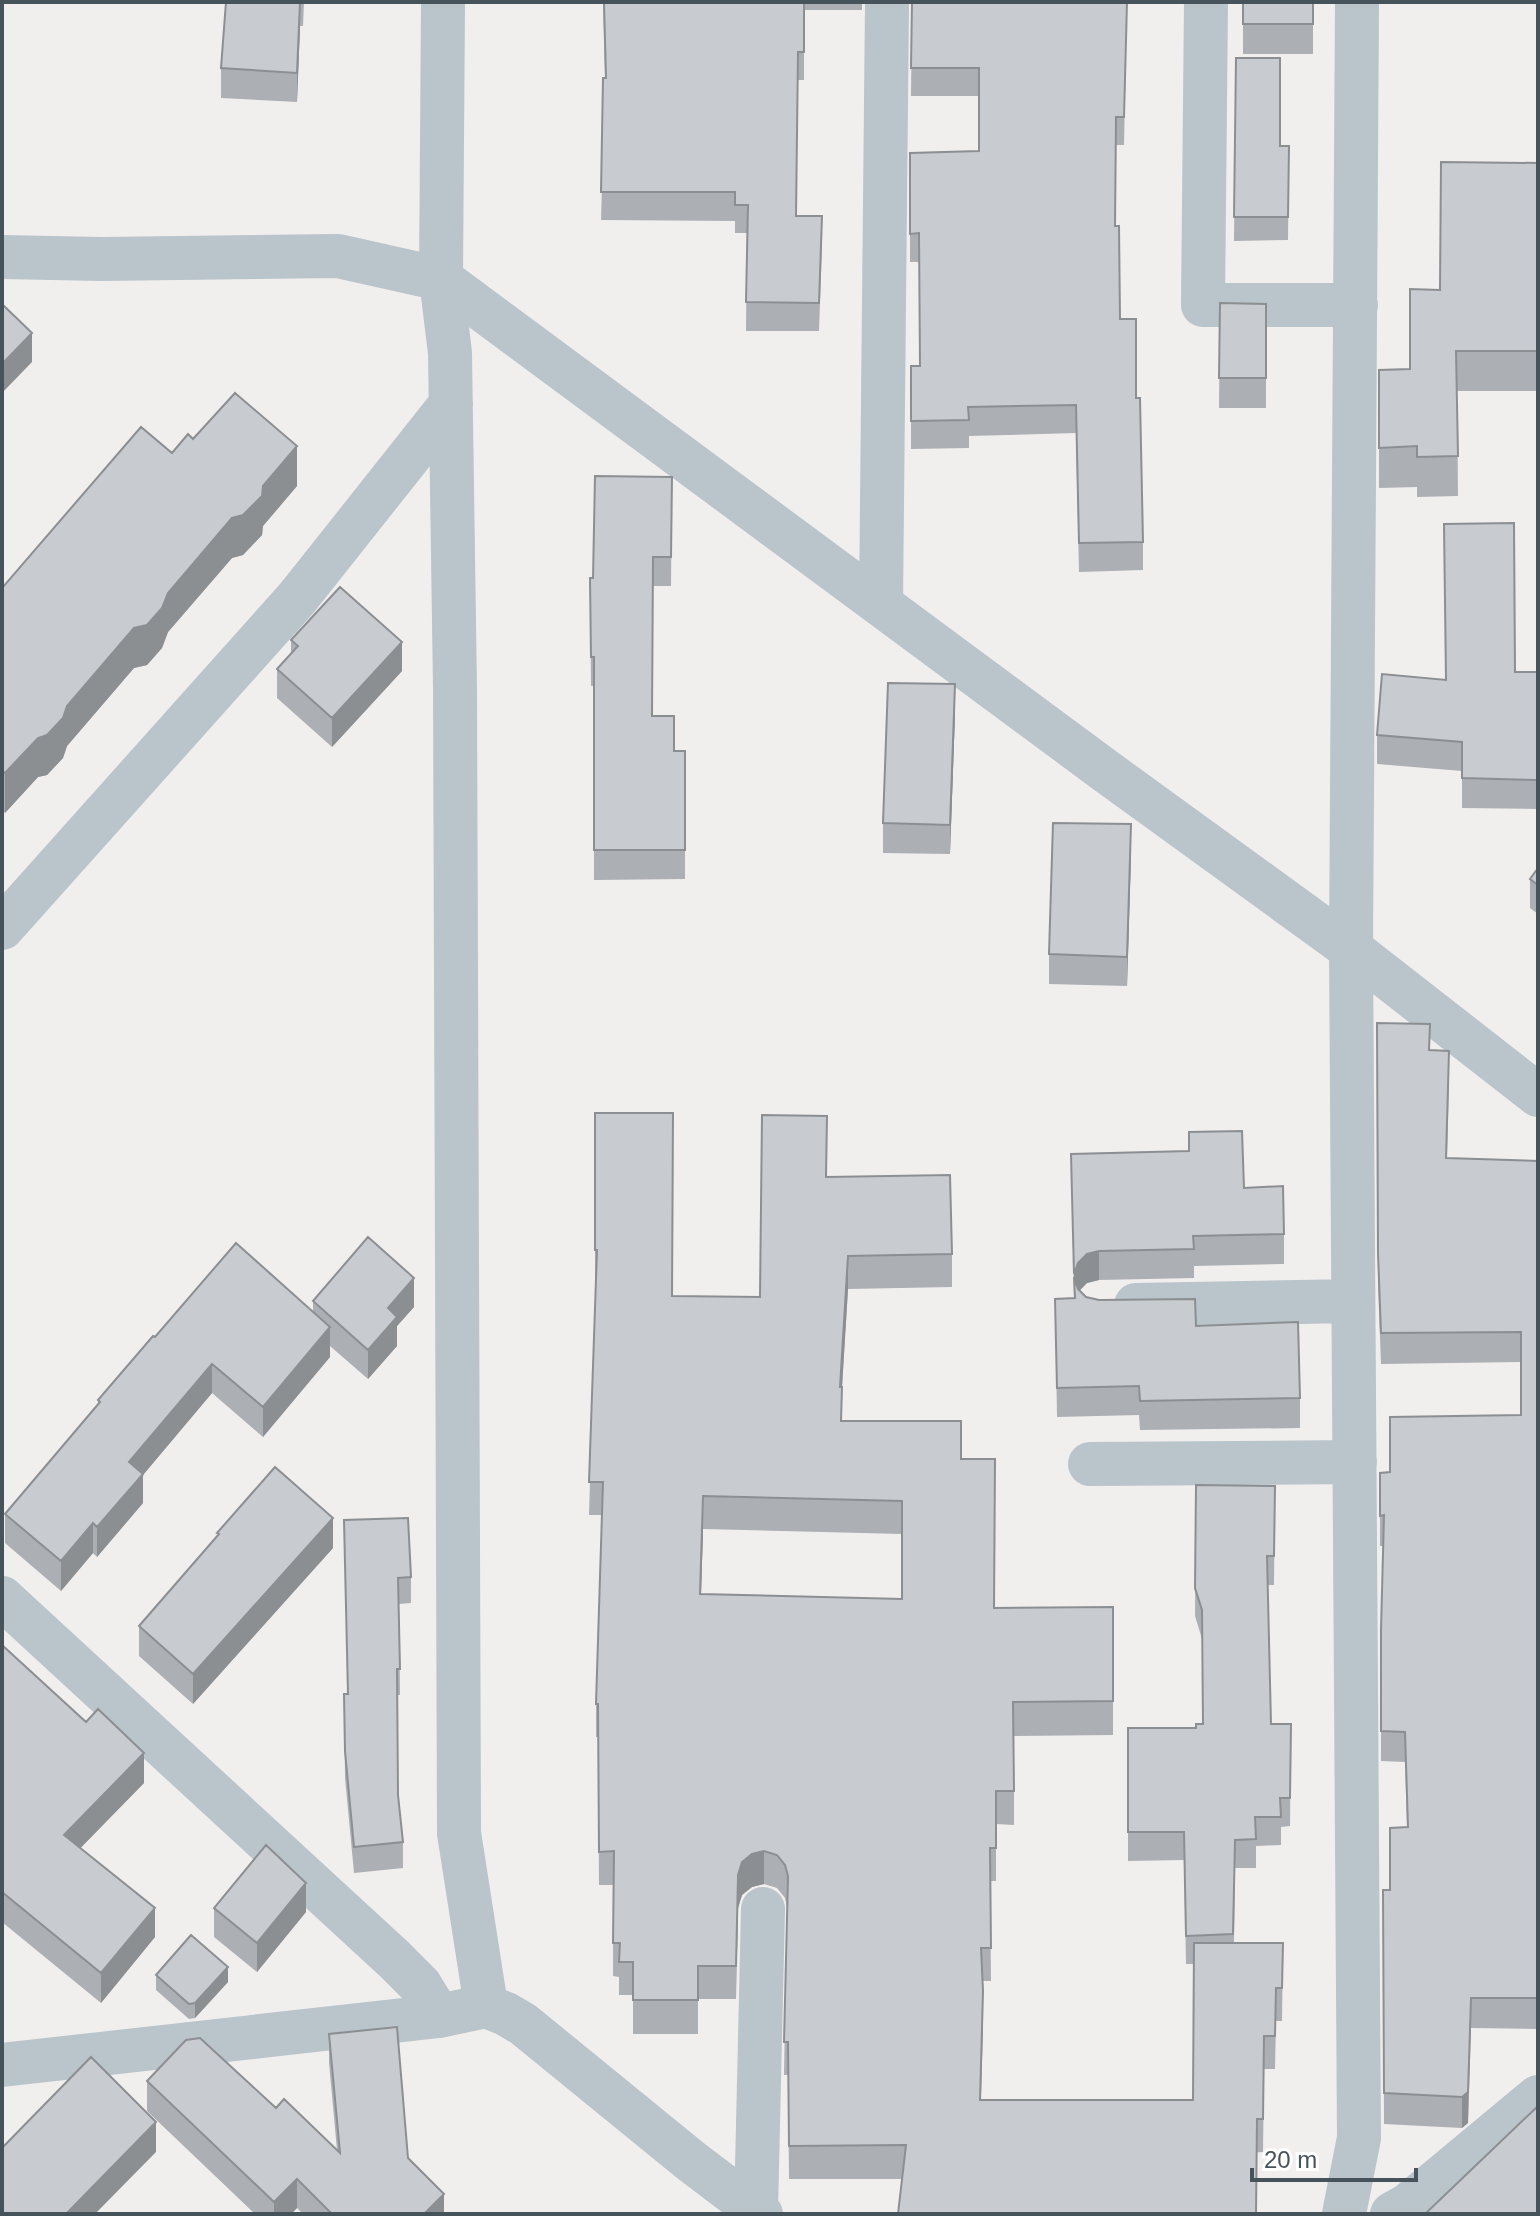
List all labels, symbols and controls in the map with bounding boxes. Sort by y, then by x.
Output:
scale bar [1252,2132,1416,2182]
text: 20 m [1264,2146,1317,2173]

